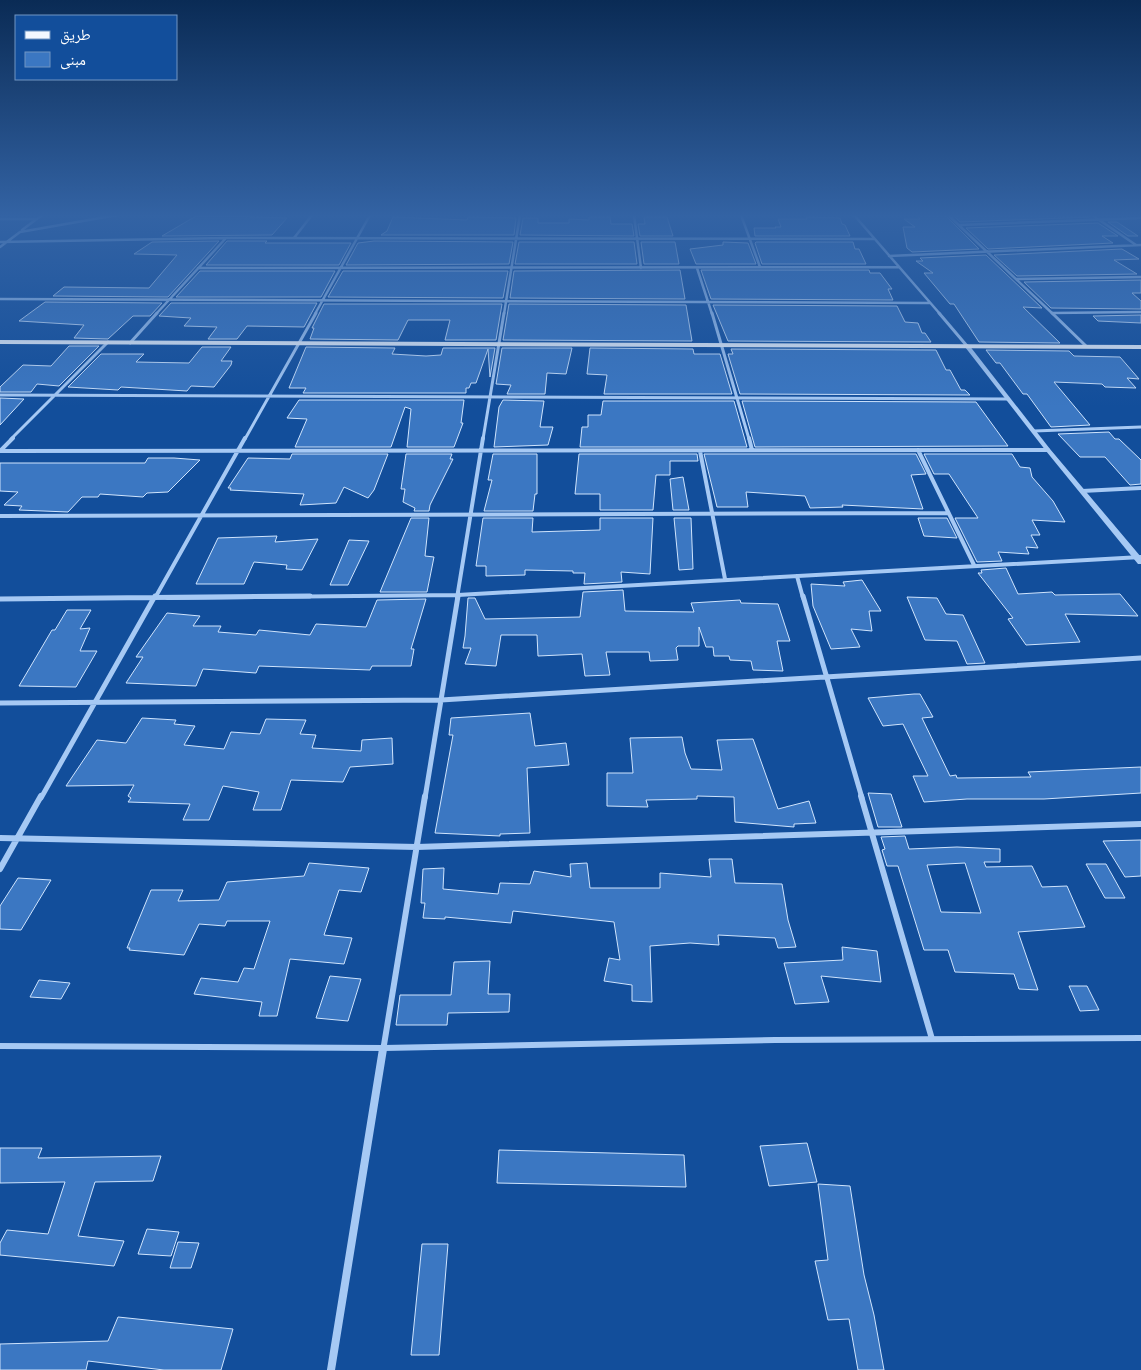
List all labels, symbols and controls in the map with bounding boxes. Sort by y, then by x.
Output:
legend [15,15,178,80]
text: طريق [60,26,91,45]
text: مبنى [60,51,86,70]

